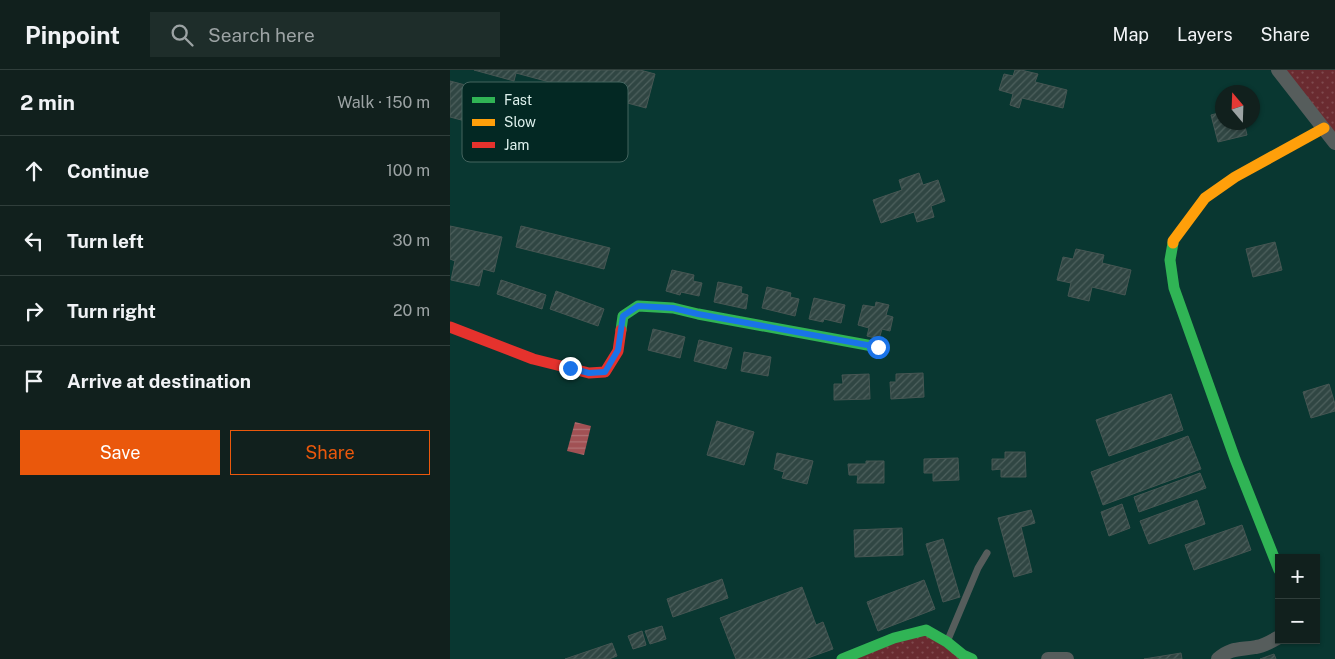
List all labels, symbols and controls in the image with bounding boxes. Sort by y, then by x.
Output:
search box [150,12,500,57]
text: Pinpoint [25,21,120,49]
icon: search [168,21,196,49]
text: Search here [208,24,315,46]
text: Map [1113,24,1149,45]
text: Layers [1177,24,1233,45]
text: Share [1261,24,1310,45]
legend [462,82,628,162]
north arrow [1215,85,1260,130]
text: 2 min [20,90,75,115]
text: Fast [504,92,532,108]
text: Walk · 150 m [337,93,430,112]
text: Slow [504,114,536,130]
text: Jam [504,137,529,153]
icon: ahead [20,157,48,185]
text: Continue [67,160,149,182]
text: 100 m [386,161,430,180]
icon: left [20,227,48,255]
text: Turn left [67,230,144,252]
text: 30 m [393,231,430,250]
icon: right [20,297,48,325]
text: Turn right [67,300,156,322]
text: 20 m [393,301,430,320]
route start [867,336,890,359]
route end [559,357,582,380]
icon: arrive [20,367,48,395]
text: Arrive at destination [67,370,251,392]
button: Save [20,430,220,475]
button: Share [230,430,430,475]
map controls [1275,554,1320,644]
button: + [1275,554,1320,599]
button: − [1275,599,1320,644]

